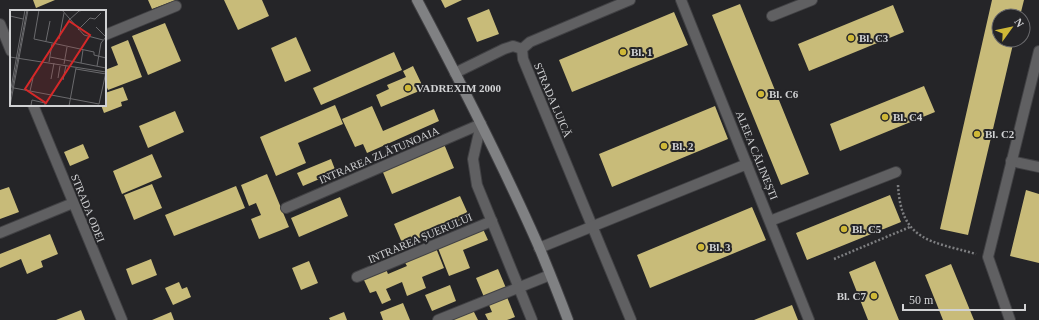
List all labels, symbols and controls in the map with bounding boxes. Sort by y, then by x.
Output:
north arrow [991,8,1031,48]
inset map [10,10,106,106]
text: N [1012,16,1027,29]
place label: Bl. C3 [859,32,889,44]
marker: Bl. C3 [846,33,856,43]
place label: Bl. 1 [631,46,652,58]
marker: Bl. 1 [618,47,628,57]
street label: STRADA LUICĂ [532,61,574,139]
place label: VADREXIM 2000 [416,82,502,94]
marker: VADREXIM 2000 [403,83,413,93]
place label: Bl. C6 [769,88,799,100]
marker: Bl. C6 [756,89,766,99]
street label: ALEEA CĂLINEȘTI [734,109,780,202]
place label: Bl. C4 [893,111,923,123]
marker: Bl. C4 [880,112,890,122]
street label: INTRAREA ZLĂTUNOAIA [317,124,441,186]
place label: Bl. C2 [985,128,1015,140]
marker: Bl. C2 [972,129,982,139]
place label: Bl. 2 [672,140,694,152]
marker: Bl. 2 [659,141,669,151]
street label: STRADA ODEI [69,172,107,244]
street label: INTRAREA ȘUERULUI [366,210,474,265]
place label: Bl. C5 [852,223,882,235]
marker: Bl. C5 [839,224,849,234]
place label: Bl. 3 [709,241,731,253]
marker: Bl. 3 [696,242,706,252]
scale bar [903,286,1025,312]
place label: Bl. C7 [837,290,866,302]
marker: Bl. C7 [869,291,879,301]
text: 50 m [909,293,934,307]

